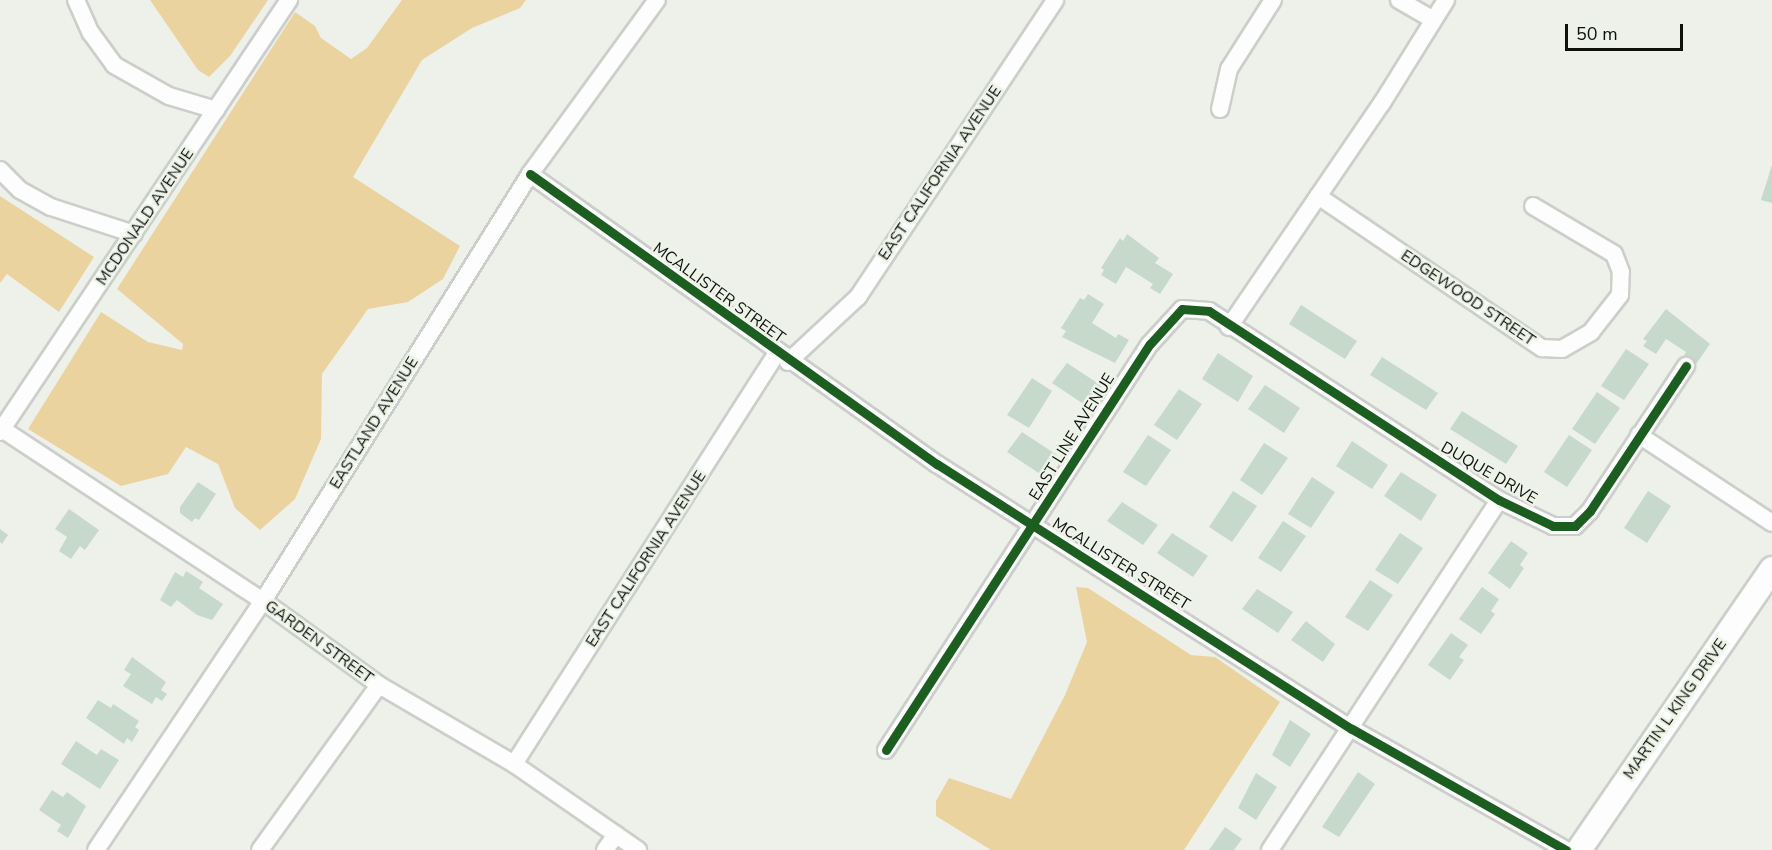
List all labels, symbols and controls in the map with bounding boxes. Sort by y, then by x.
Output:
scale bar [1568,12,1686,50]
text: 50 m [1576,22,1618,46]
street label: EAST CALIFORNIA AVENUE [874,82,1006,264]
street label: MCDONALD AVENUE [92,145,198,289]
street label: MCALLISTER STREET [649,239,789,347]
street label: EDGEWOOD STREET [1397,246,1539,350]
street label: EASTLAND AVENUE [326,354,422,492]
street label: EAST LINE AVENUE [1025,370,1119,504]
street label: DUQUE DRIVE [1437,438,1541,508]
street label: EAST CALIFORNIA AVENUE [582,467,710,651]
street label: MCALLISTER STREET [1049,514,1193,614]
street label: GARDEN STREET [261,596,377,688]
street label: MARTIN L KING DRIVE [1619,635,1731,783]

